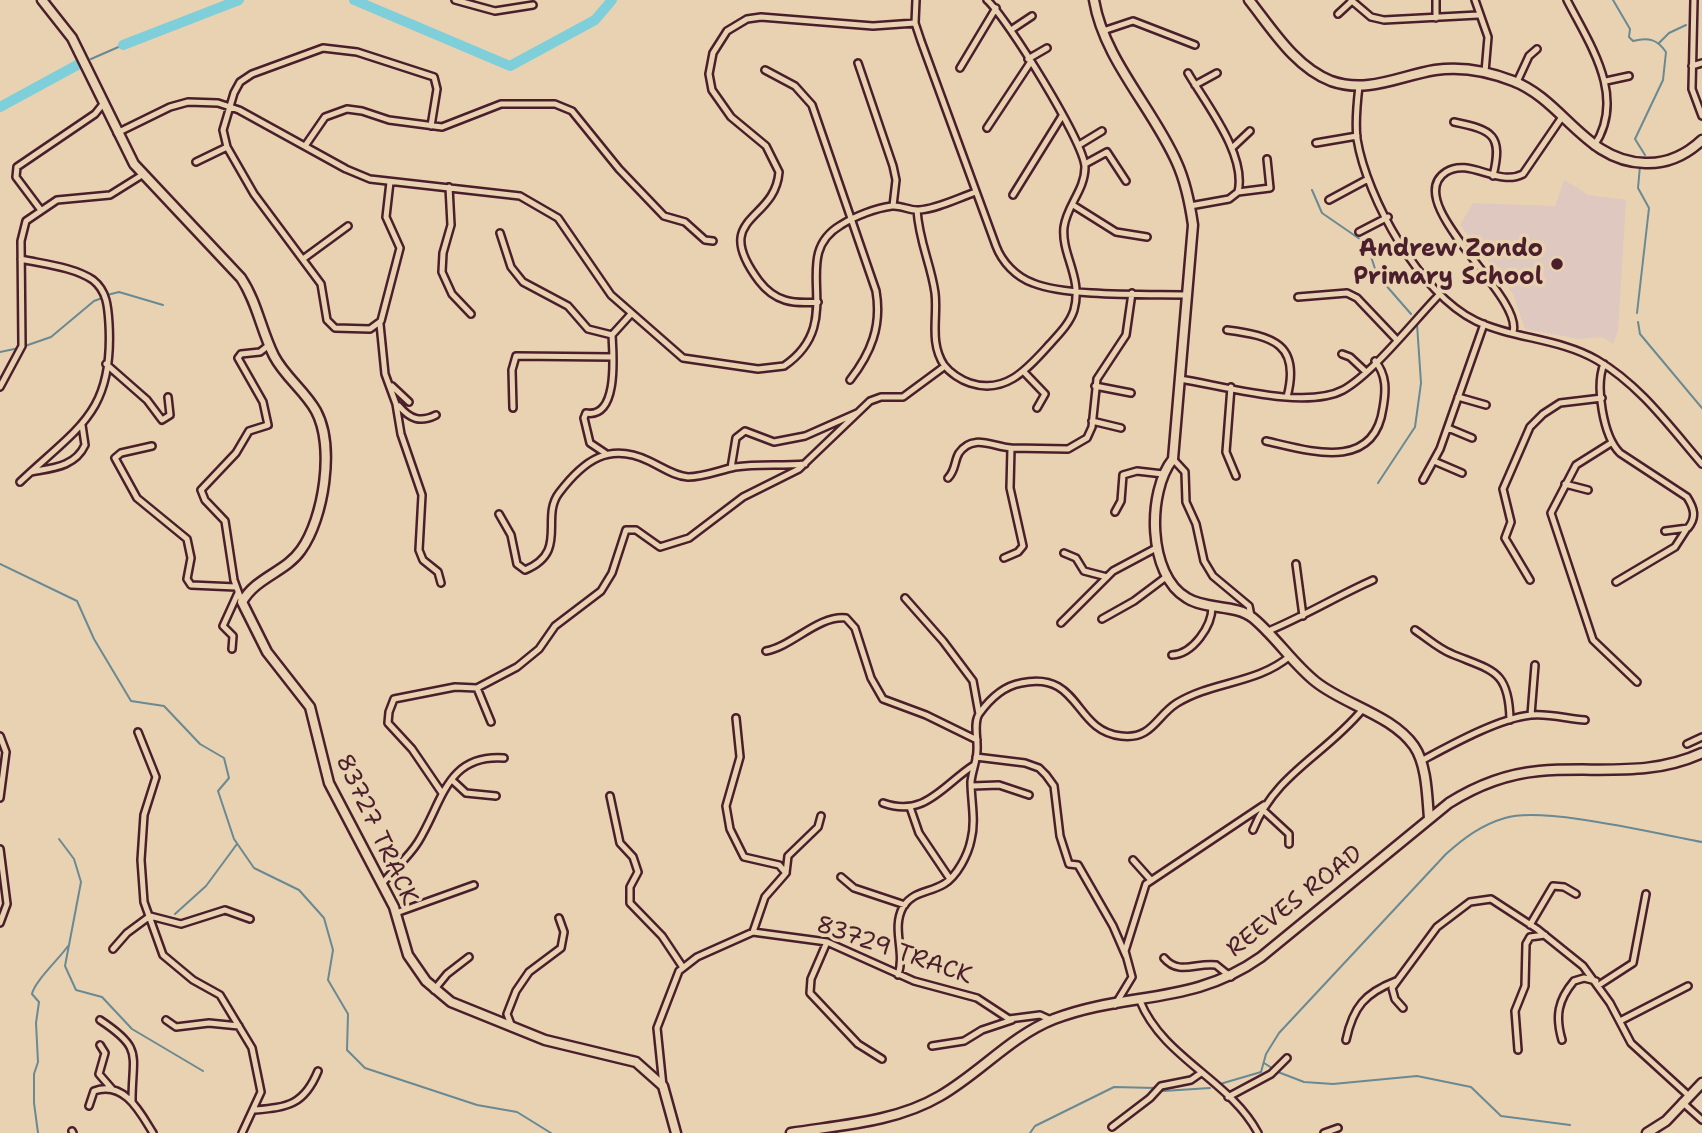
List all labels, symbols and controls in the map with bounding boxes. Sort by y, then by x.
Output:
place label: Andrew Zondo Primary School [1353,236,1543,292]
marker: Andrew Zondo Primary School [1549,256,1565,272]
street label: 83727 TRACK [329,750,423,910]
street label: REEVES ROAD [1221,840,1369,964]
street label: 83729 TRACK [812,911,976,991]

